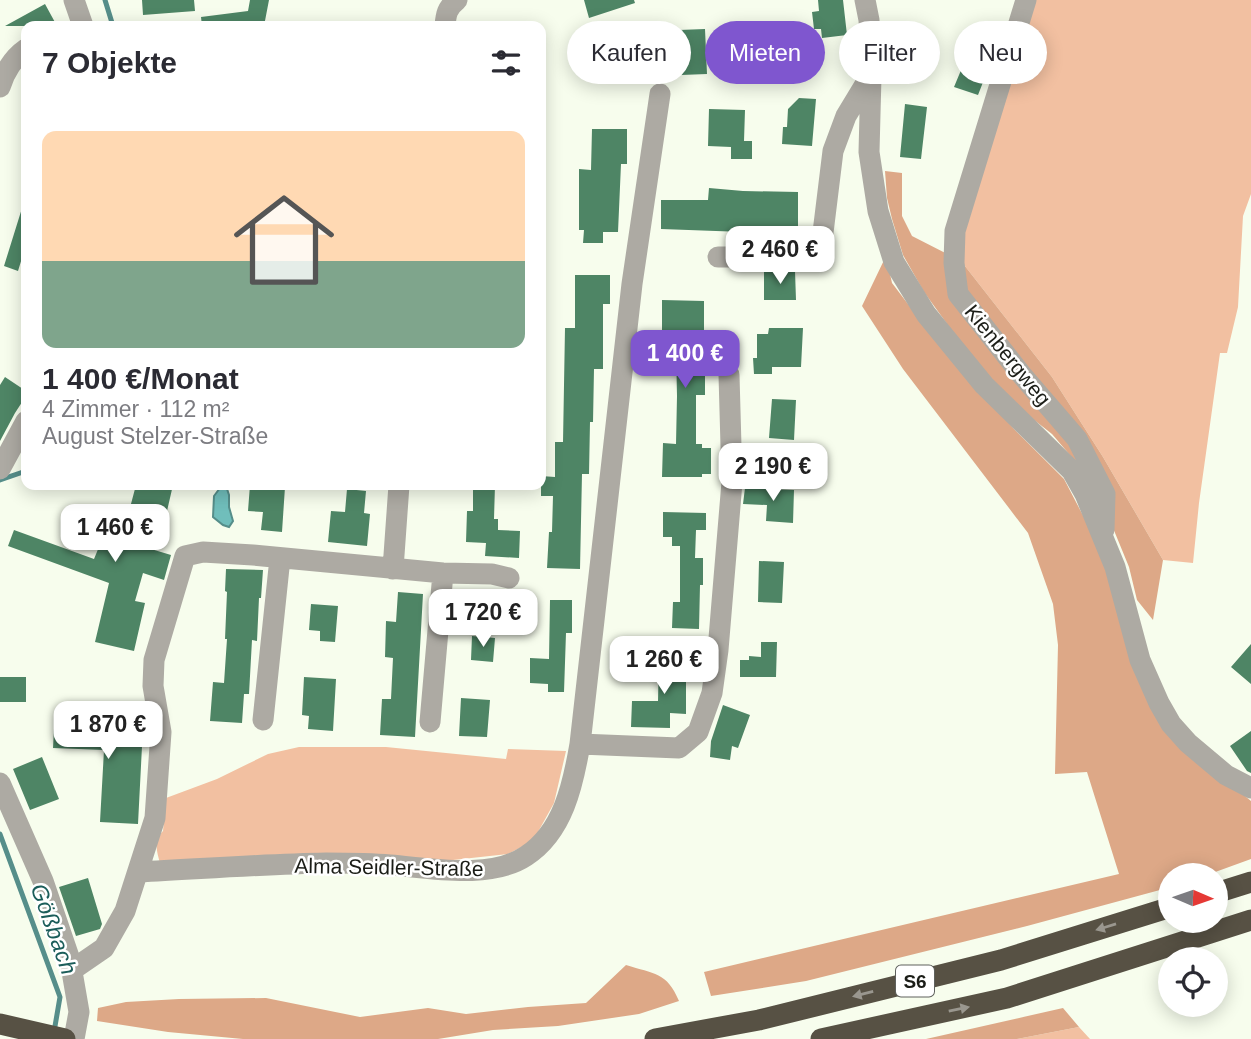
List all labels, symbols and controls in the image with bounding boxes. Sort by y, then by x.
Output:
chip: Kaufen [567,21,691,84]
chip: Mieten [705,21,825,84]
chip: Filter [839,21,940,84]
chip: Neu [954,21,1047,84]
icon: filters [487,44,525,82]
text: 7 Objekte [42,46,177,79]
icon: home [221,177,347,303]
pin: 2 460 € [715,226,845,286]
text: 2 460 € [742,236,818,262]
street label: Kienbergweg [960,300,1056,410]
pin: 1 400 € [620,330,750,390]
text: 1 400 € [647,340,723,366]
text: 1 400 €/Monat [42,362,239,395]
text: 4 Zimmer · 112 m² [42,396,229,422]
text: August Stelzer-Straße [42,423,268,449]
pin: 2 190 € [708,444,838,503]
text: 2 190 € [735,453,811,479]
pin: 1 460 € [50,504,180,564]
text: 1 460 € [77,514,153,540]
pin: 1 720 € [418,590,548,649]
text: 1 720 € [445,599,521,625]
pin: 1 260 € [599,636,729,696]
text: 1 260 € [626,646,702,672]
pin: 1 870 € [43,702,173,761]
text: 1 870 € [70,711,146,737]
street label: Alma Seidler-Straße [294,854,484,880]
north arrow [1158,863,1228,933]
map controls [1158,863,1228,1017]
water label: Gößbach [26,880,82,978]
one-way arrow [1095,923,1116,933]
button: locate [1158,947,1228,1017]
road number: S6 [896,965,934,996]
one-way arrow [852,989,874,1000]
one-way arrow [948,1003,970,1014]

